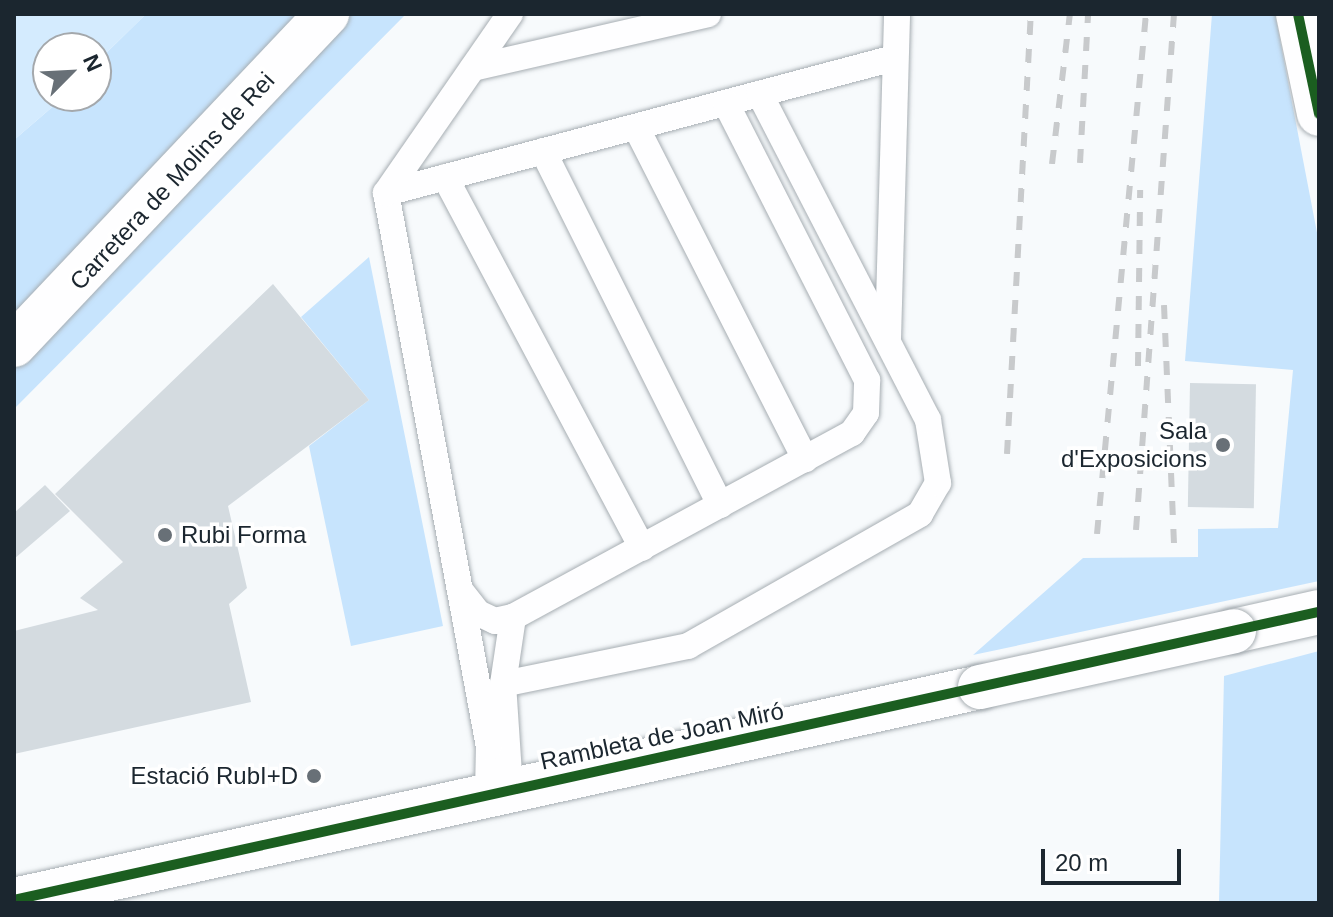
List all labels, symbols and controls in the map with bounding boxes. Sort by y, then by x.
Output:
north arrow [32,32,112,112]
text: N [78,50,107,75]
street label: Carretera de Molins de Rei [64,66,280,296]
place label: Sala d'Exposicions [1061,417,1207,473]
marker: Sala d'Exposicions [1214,436,1232,454]
place label: Rubi Forma [181,521,306,549]
marker: Rubi Forma [156,526,174,544]
street label: Rambleta de Joan Miró [538,696,786,776]
place label: Estació RubI+D [131,762,298,790]
marker: Estació RubI+D [305,767,323,785]
scale bar [1045,833,1185,883]
text: 20 m [1055,849,1108,876]

